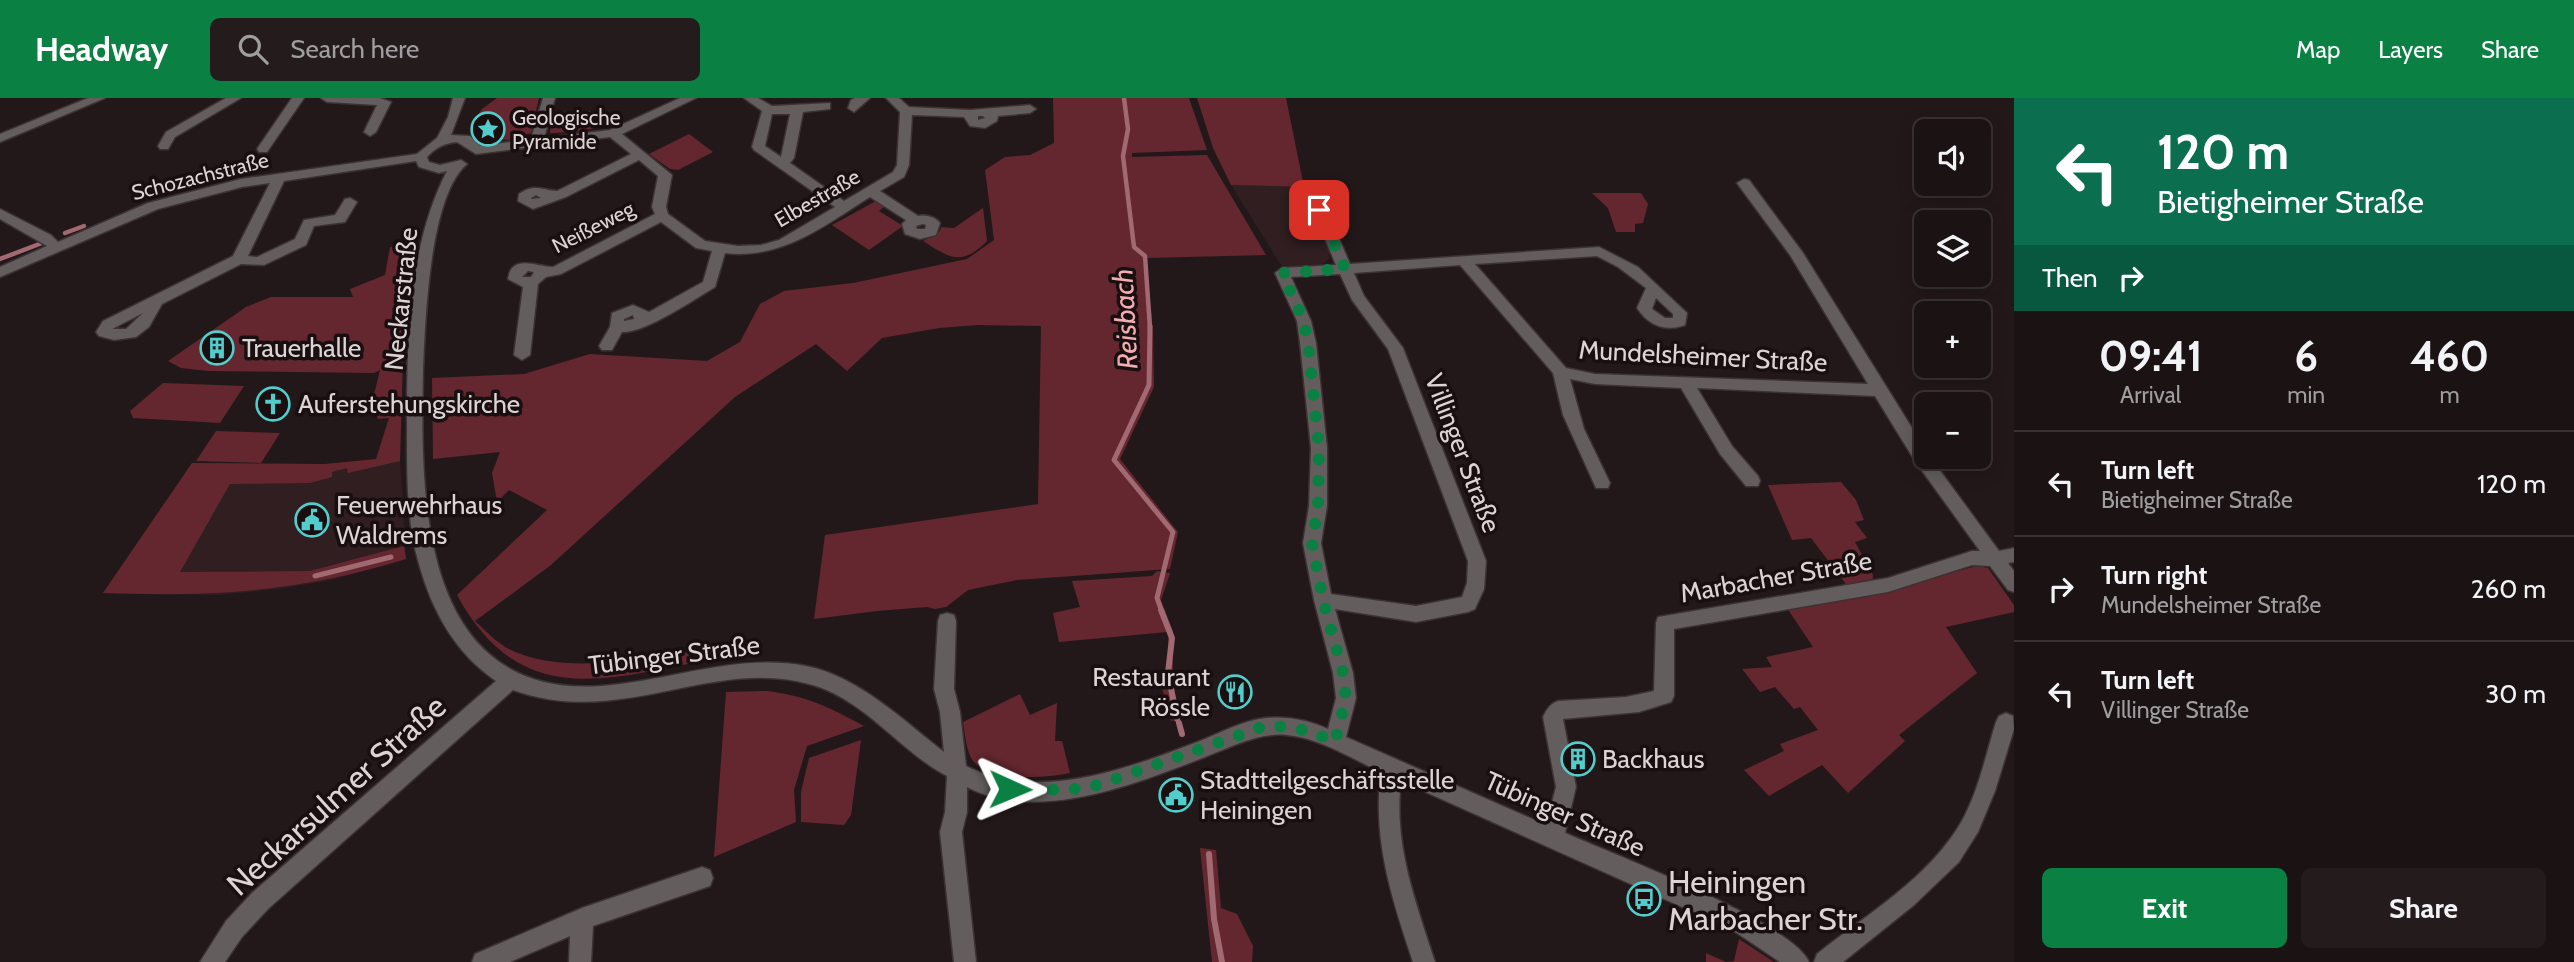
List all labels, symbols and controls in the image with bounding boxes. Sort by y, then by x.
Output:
search box [210,18,700,81]
text: Headway [35,29,168,69]
icon: search [234,30,272,68]
text: Search here [290,33,419,65]
text: Map [2296,35,2340,64]
text: Layers [2378,35,2443,64]
text: Share [2481,35,2539,64]
place label: Geologische Pyramide [512,105,621,154]
place icon: Geologische Pyramide [469,110,507,148]
map controls [1914,119,1991,469]
button: sound [1914,119,1991,196]
text: 120 m [2157,122,2289,181]
icon: left [2042,126,2133,217]
street label: Schozachstraße [129,147,271,205]
street label: Elbestraße [770,164,864,232]
pin [1289,180,1349,240]
text: Bietigheimer Straße [2157,182,2424,221]
icon: arrive [1300,191,1338,229]
street label: Neißeweg [548,195,639,258]
button: layers [1914,210,1991,287]
street label: Neckarstraße [378,226,424,372]
icon: right [2112,259,2150,297]
text: Then [2042,262,2098,294]
water label: Reisbach [1105,268,1145,370]
button: + [1914,301,1991,378]
building icon: Trauerhalle [198,329,236,367]
text: 09:41 [2099,330,2203,382]
text: 6 [2294,330,2318,382]
text: 460 [2410,330,2489,382]
place label: Trauerhalle [242,332,361,364]
street label: Mundelsheimer Straße [1578,334,1828,378]
street label: Villinger Straße [1418,369,1508,537]
text: Arrival [2120,381,2181,409]
text: min [2287,381,2325,409]
text: m [2439,381,2460,409]
church icon: Auferstehungskirche [254,385,292,423]
place label: Auferstehungskirche [298,388,520,420]
button: − [1914,392,1991,469]
text: Turn left [2101,454,2194,486]
icon: left [2042,465,2080,503]
text: 120 m [2477,468,2546,500]
text: Bietigheimer Straße [2101,486,2293,514]
place label: Feuerwehrhaus Waldrems [336,489,502,551]
public building icon: Feuerwehrhaus Waldrems [293,501,331,539]
street label: Marbacher Straße [1678,544,1874,610]
text: Turn right [2101,559,2207,591]
icon: right [2042,570,2080,608]
text: 260 m [2471,573,2546,605]
text: Mundelsheimer Straße [2101,591,2321,619]
street label: Tübinger Straße [587,629,761,681]
place label: Restaurant Rössle [1092,661,1210,723]
text: Turn left [2101,664,2194,696]
restaurant icon: Restaurant Rössle [1216,673,1254,711]
icon: left [2042,675,2080,713]
text: 30 m [2485,678,2546,710]
street label: Neckarsulmer Straße [219,687,453,903]
text: Villinger Straße [2101,696,2249,724]
building icon: Backhaus [1559,740,1597,778]
place label: Backhaus [1602,743,1705,775]
position arrow [973,752,1047,826]
place label: Stadtteilgeschäftsstelle Heiningen [1200,764,1454,826]
street label: Tübinger Straße [1480,764,1650,864]
public building icon: Stadtteilgeschäftsstelle Heiningen [1157,776,1195,814]
place label: Heiningen Marbacher Str. [1668,862,1863,938]
button: Exit [2042,868,2287,948]
button: Share [2301,868,2546,948]
bus stop icon: Heiningen Marbacher Str. [1625,880,1663,918]

